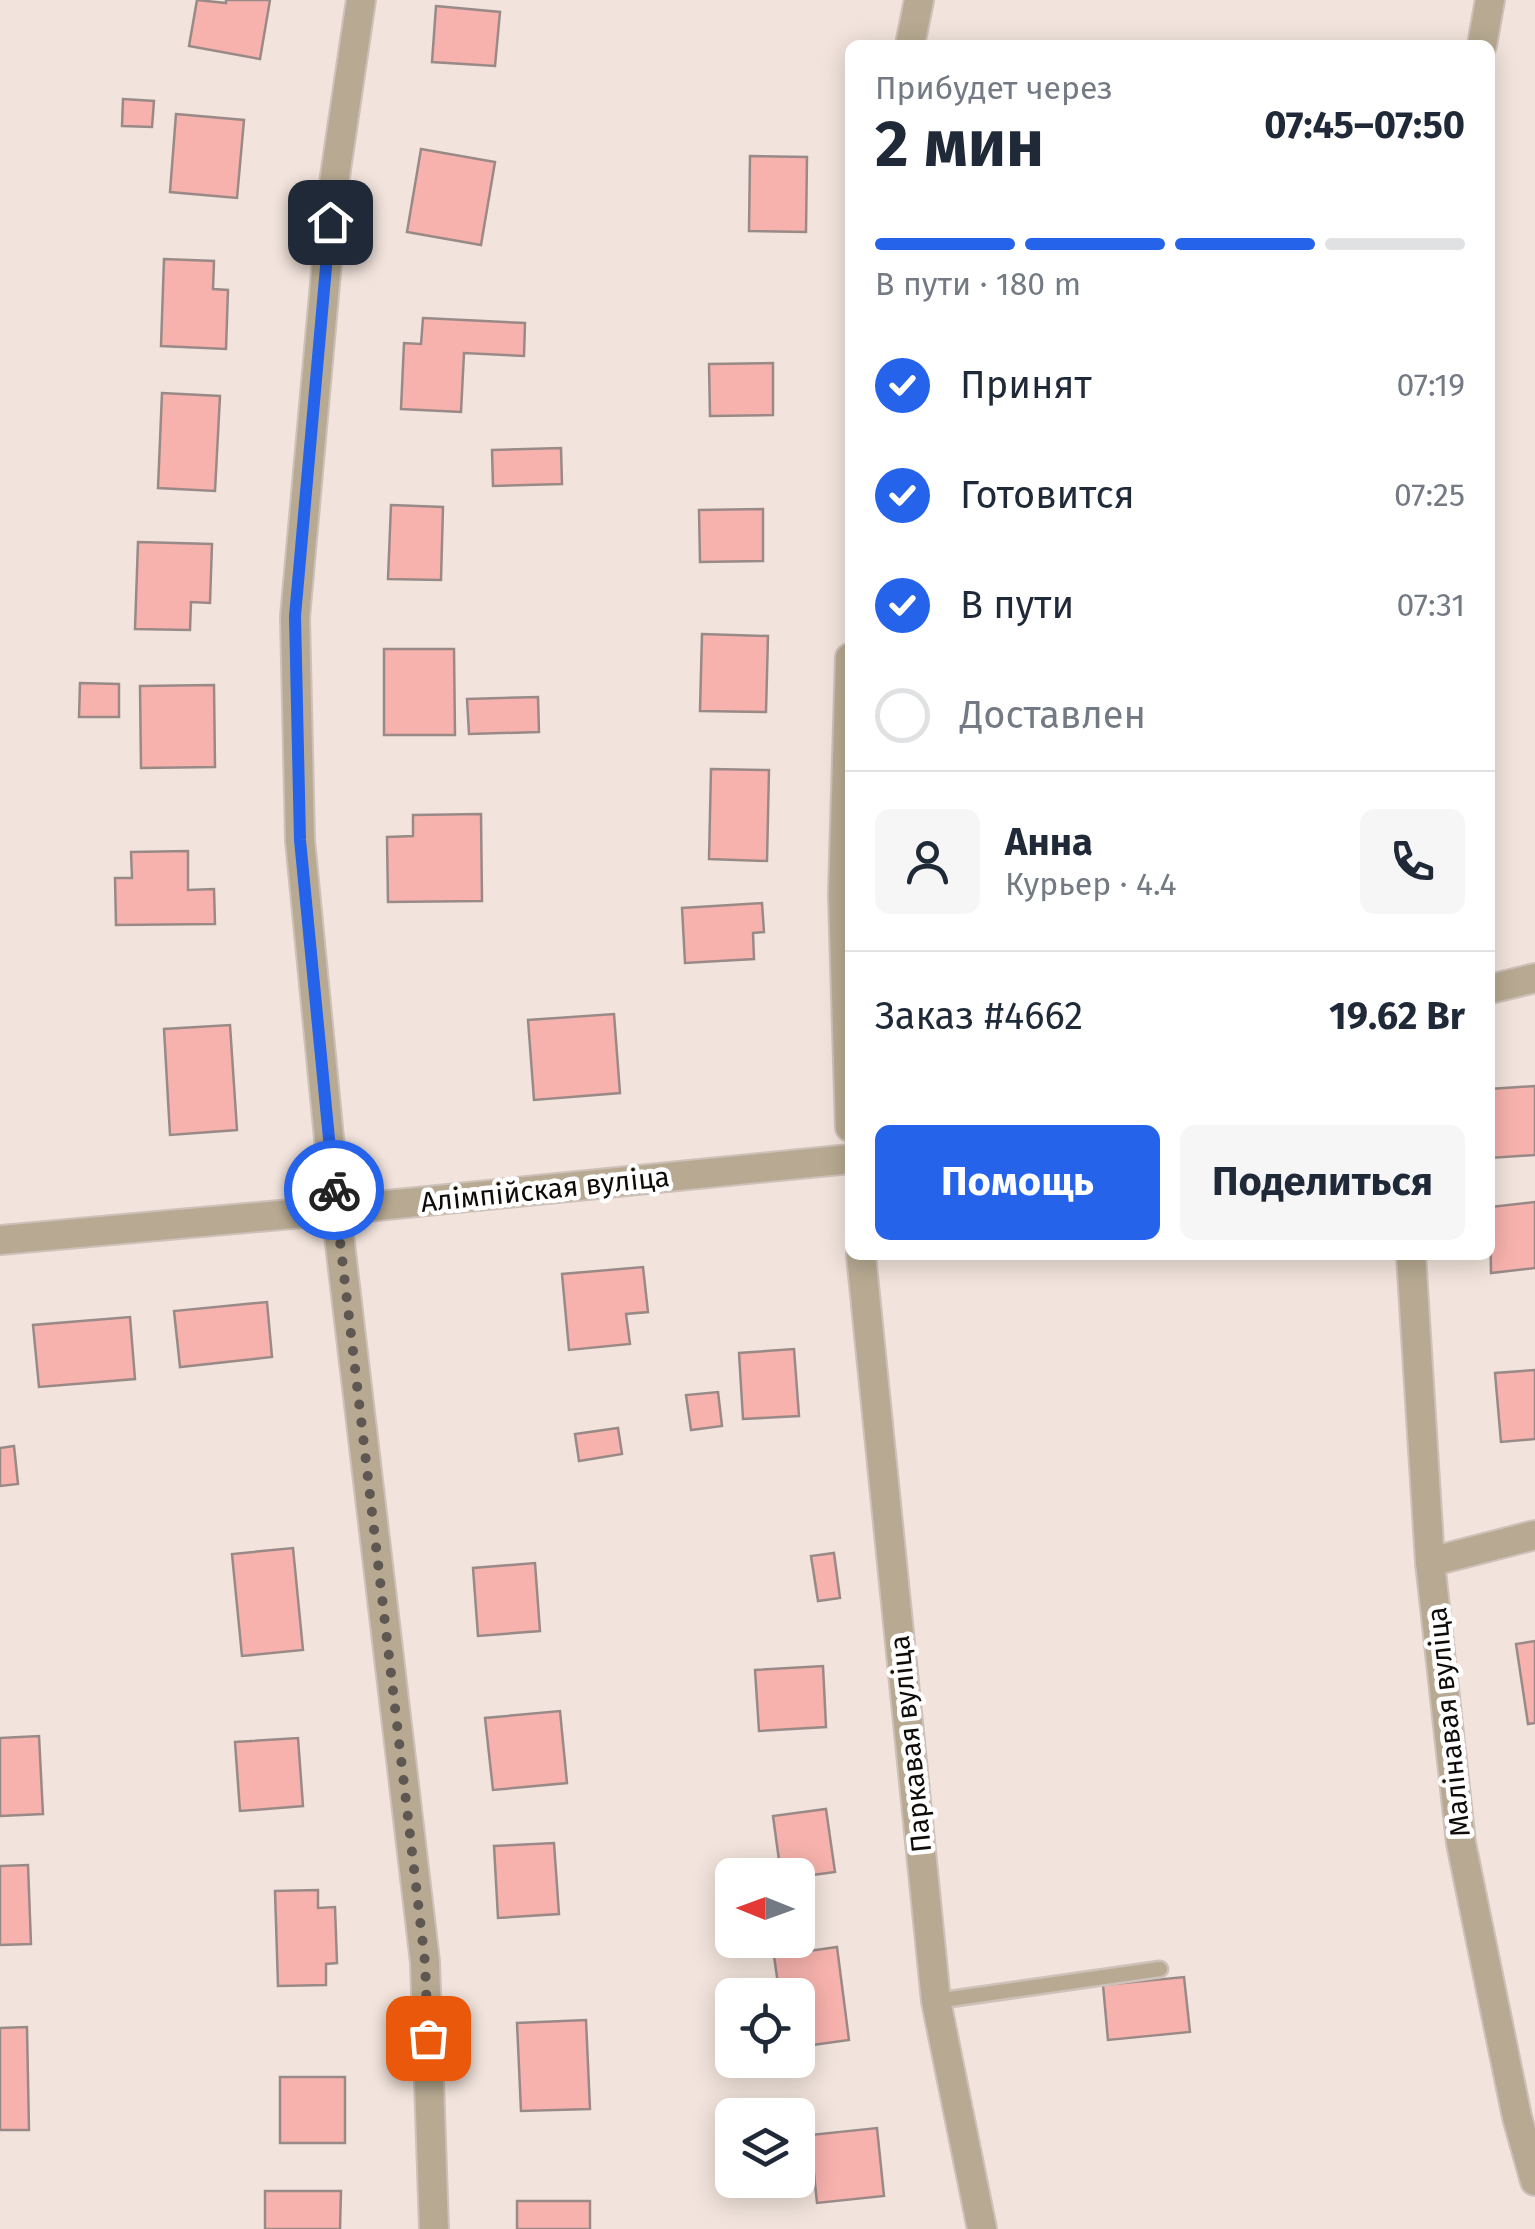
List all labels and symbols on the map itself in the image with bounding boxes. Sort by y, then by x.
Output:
pin [288,180,373,265]
courier [284,1140,384,1240]
street label: Алімпійская вуліца [419,1160,671,1219]
street label: Малінавая вуліца [1420,1605,1477,1839]
street label: Паркавая вуліца [883,1634,938,1854]
north arrow [715,1858,815,1958]
pin [386,1996,471,2081]

